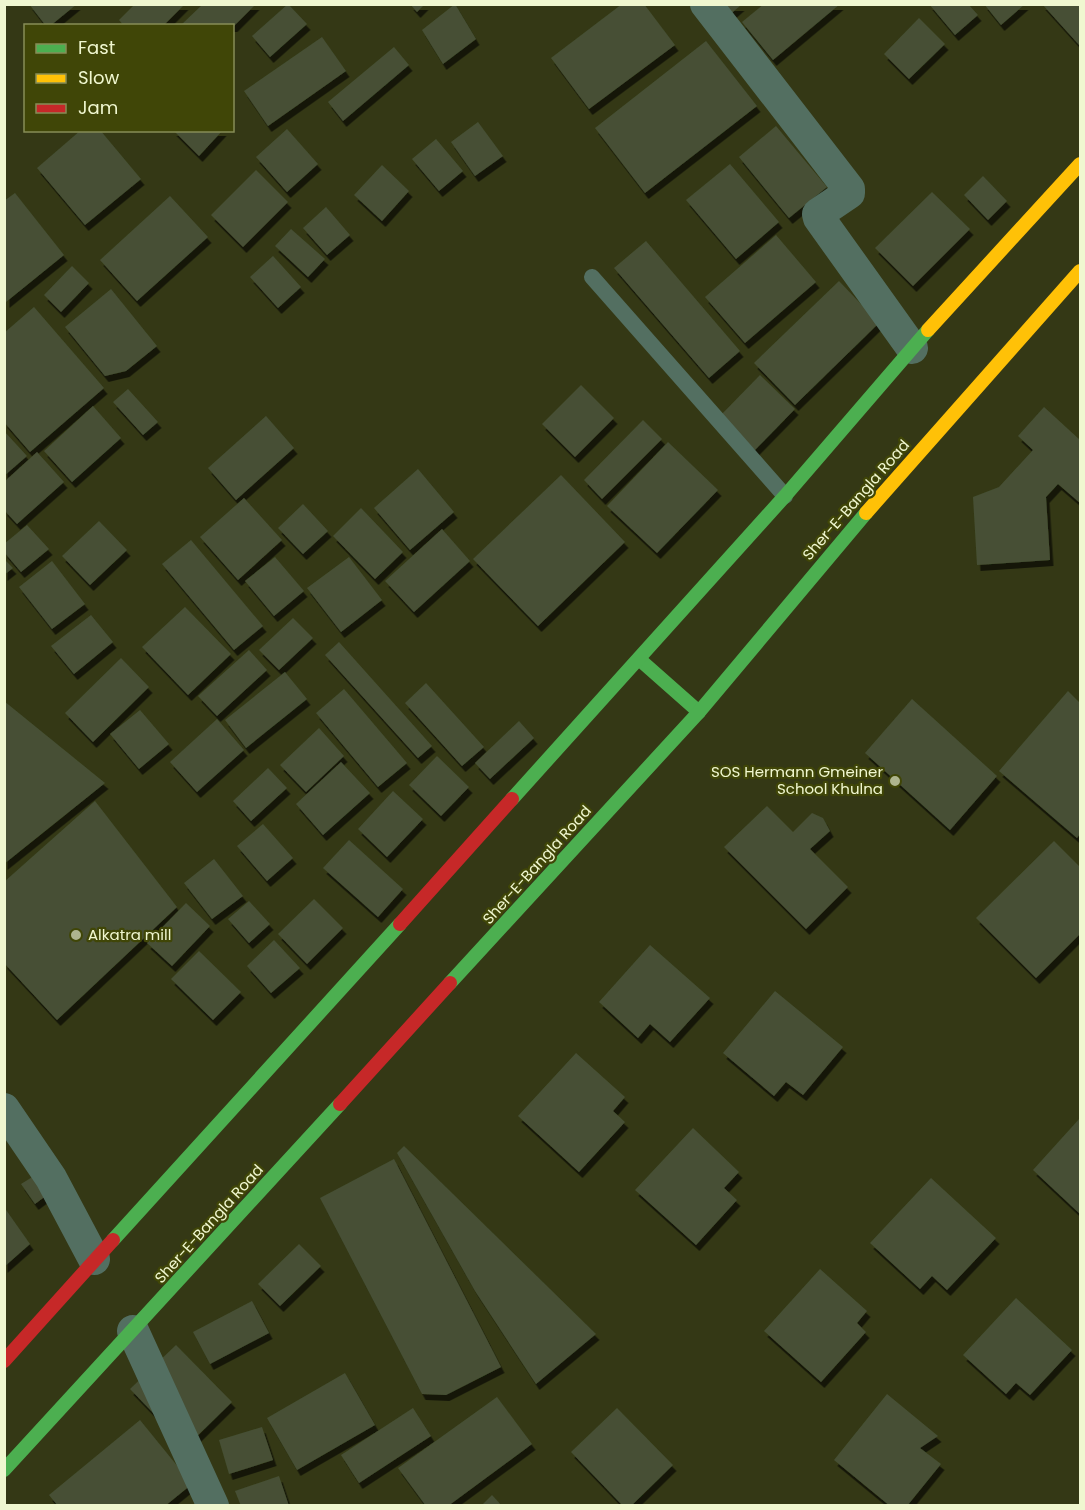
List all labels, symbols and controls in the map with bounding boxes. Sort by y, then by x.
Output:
legend [24,24,234,132]
text: Fast [78,35,115,60]
text: Slow [78,65,120,90]
text: Jam [78,95,118,120]
street label: Sher-E-Bangla Road [797,435,914,564]
place label: SOS Hermann Gmeiner School Khulna [711,761,883,799]
marker: SOS Hermann Gmeiner School Khulna [888,774,902,788]
street label: Sher-E-Bangla Road [477,801,596,929]
place label: Alkatra mill [88,924,171,945]
marker: Alkatra mill [69,928,83,942]
street label: Sher-E-Bangla Road [149,1160,268,1288]

